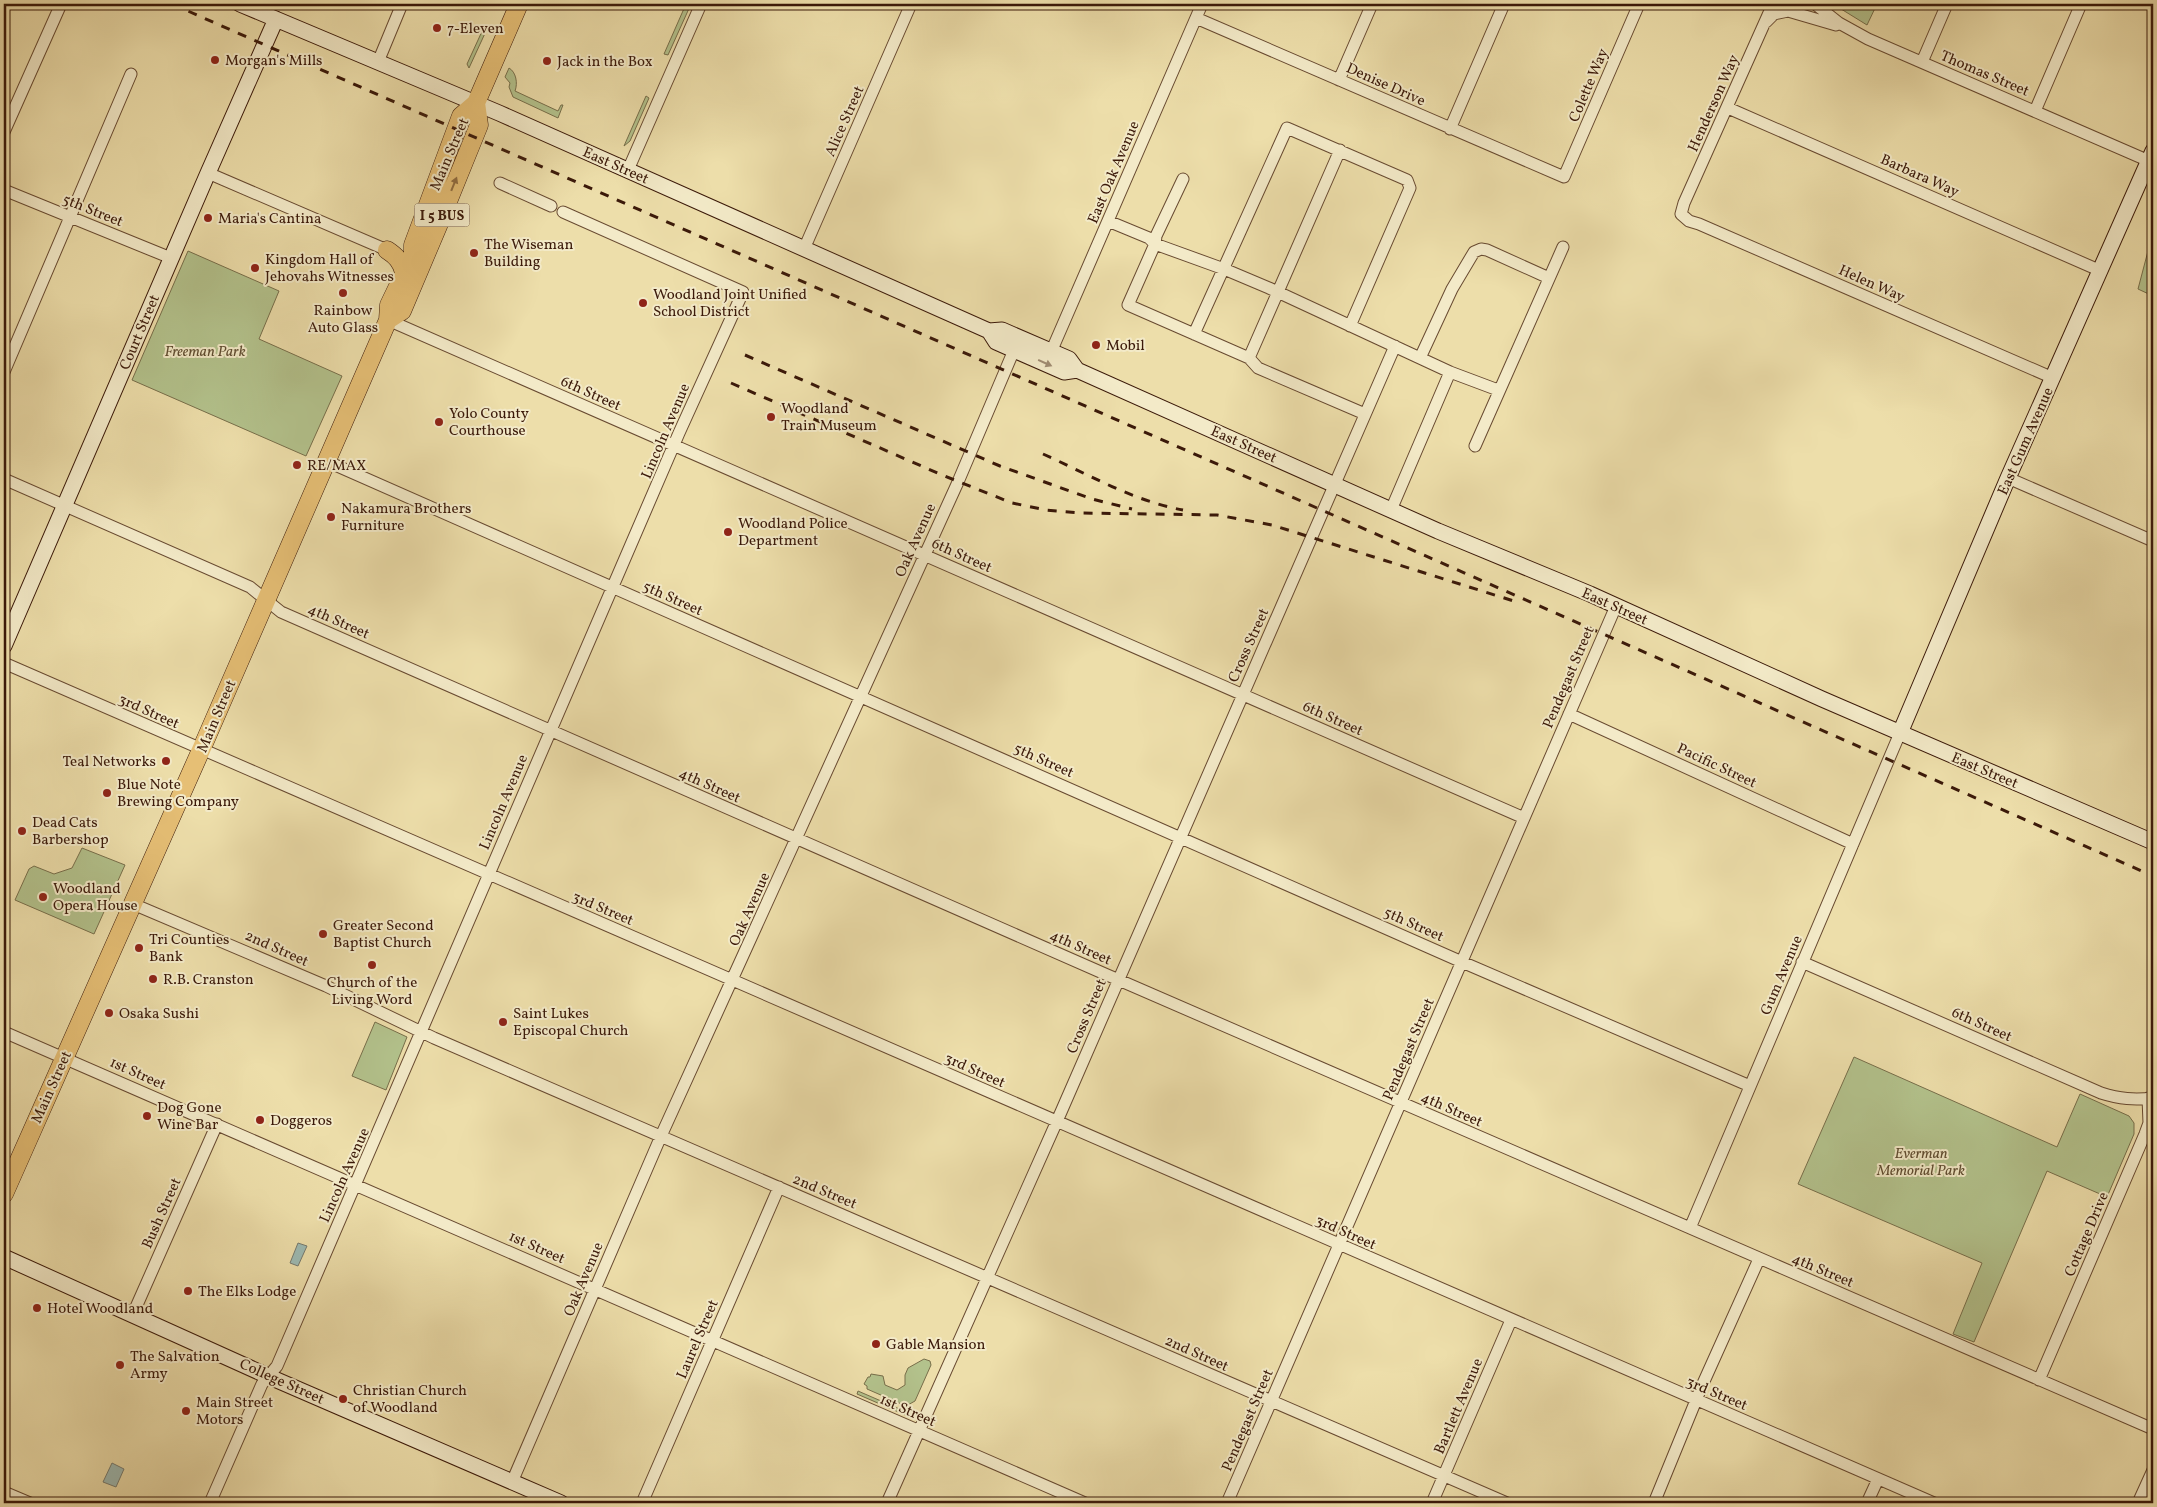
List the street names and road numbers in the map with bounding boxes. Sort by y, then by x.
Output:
street label: Colette Way [1564,45,1614,126]
street label: Thomas Street [1937,46,2032,103]
street label: Henderson Way [1684,52,1745,156]
street label: Denise Drive [1342,59,1428,112]
street label: Alice Street [820,83,870,160]
street label: Main Street [426,115,475,194]
street label: East Oak Avenue [1083,118,1146,227]
street label: East Street [579,142,652,190]
street label: Barbara Way [1877,150,1962,203]
street label: 5th Street [59,190,126,233]
road number: I 5 BUS [414,204,470,226]
street label: Helen Way [1835,260,1908,308]
street label: Court Street [115,292,166,374]
street label: 6th Street [557,372,624,417]
street label: Lincoln Avenue [637,381,696,483]
street label: East Gum Avenue [1993,384,2060,499]
street label: East Street [1207,421,1280,469]
street label: Oak Avenue [891,500,942,581]
street label: 6th Street [928,534,995,579]
street label: 5th Street [639,577,706,622]
street label: East Street [1578,583,1651,631]
street label: 4th Street [304,599,373,645]
street label: Cross Street [1224,605,1275,686]
street label: Pendegast Street [1538,623,1600,732]
street label: Main Street [193,677,242,756]
street label: 3rd Street [115,690,182,735]
street label: 6th Street [1299,697,1366,742]
street label: 5th Street [1010,739,1077,784]
street label: Pacific Street [1673,739,1760,794]
street label: East Street [1948,748,2021,795]
street label: Lincoln Avenue [475,752,534,854]
street label: 4th Street [675,763,744,809]
street label: Oak Avenue [725,869,776,950]
street label: 3rd Street [569,887,636,932]
street label: 5th Street [1380,903,1447,948]
street label: 4th Street [1046,925,1115,971]
street label: 2nd Street [241,926,312,973]
street label: Gum Avenue [1756,932,1809,1019]
street label: Cross Street [1062,976,1113,1057]
street label: Pendegast Street [1378,995,1440,1104]
street label: 6th Street [1948,1003,2015,1048]
street label: Main Street [27,1048,78,1127]
street label: 3rd Street [941,1049,1008,1094]
street label: 1st Street [106,1053,169,1096]
street label: 4th Street [1417,1087,1486,1133]
street label: Lincoln Avenue [315,1125,376,1226]
street label: 2nd Street [789,1169,860,1215]
street label: Bush Street [137,1175,187,1252]
street label: Cottage Drive [2060,1189,2115,1280]
street label: 3rd Street [1312,1211,1379,1256]
street label: 1st Street [505,1227,568,1270]
street label: Oak Avenue [559,1239,609,1320]
street label: 4th Street [1788,1249,1857,1294]
street label: Laurel Street [672,1297,725,1383]
street label: 2nd Street [1161,1331,1232,1378]
street label: College Street [236,1354,327,1410]
street label: Bartlett Avenue [1430,1355,1489,1458]
street label: Pendegast Street [1217,1366,1279,1475]
street label: 3rd Street [1683,1372,1750,1417]
street label: 1st Street [876,1390,939,1433]

